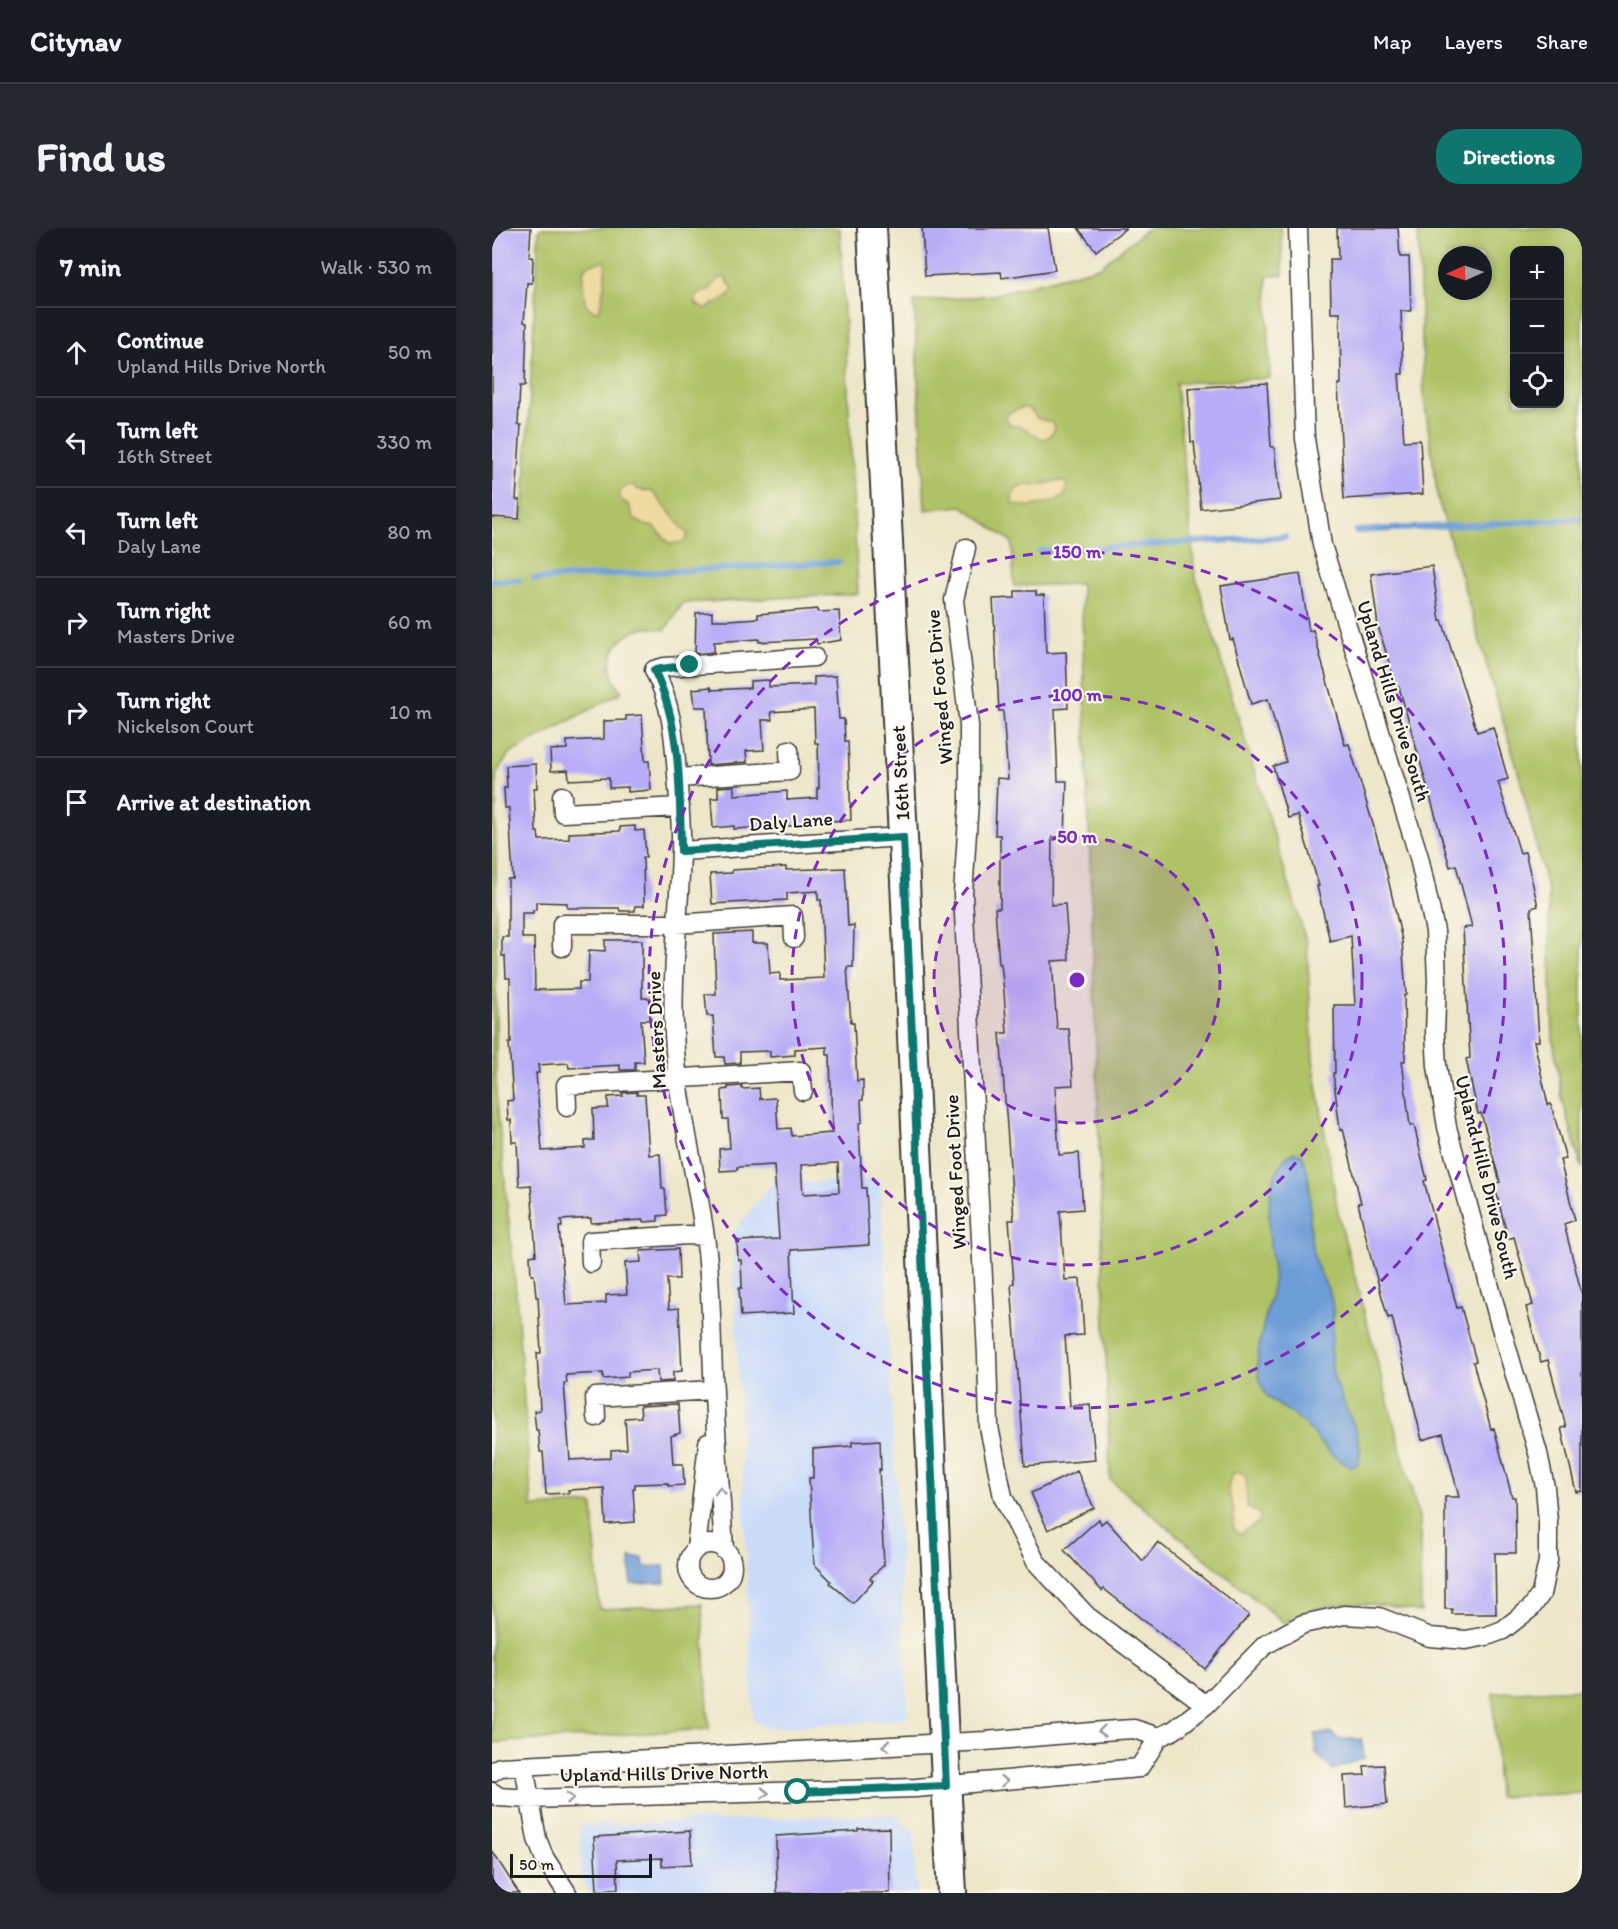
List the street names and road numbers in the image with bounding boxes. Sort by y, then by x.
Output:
street label: Upland Hills Drive South [1352,597,1436,805]
street label: Winged Foot Drive [920,609,958,765]
street label: 16th Street [885,724,914,821]
street label: Daly Lane [748,806,834,836]
street label: Masters Drive [641,970,671,1090]
street label: Upland Hills Drive South [1450,1073,1524,1281]
street label: Winged Foot Drive [939,1094,971,1250]
street label: Upland Hills Drive North [559,1759,769,1787]

